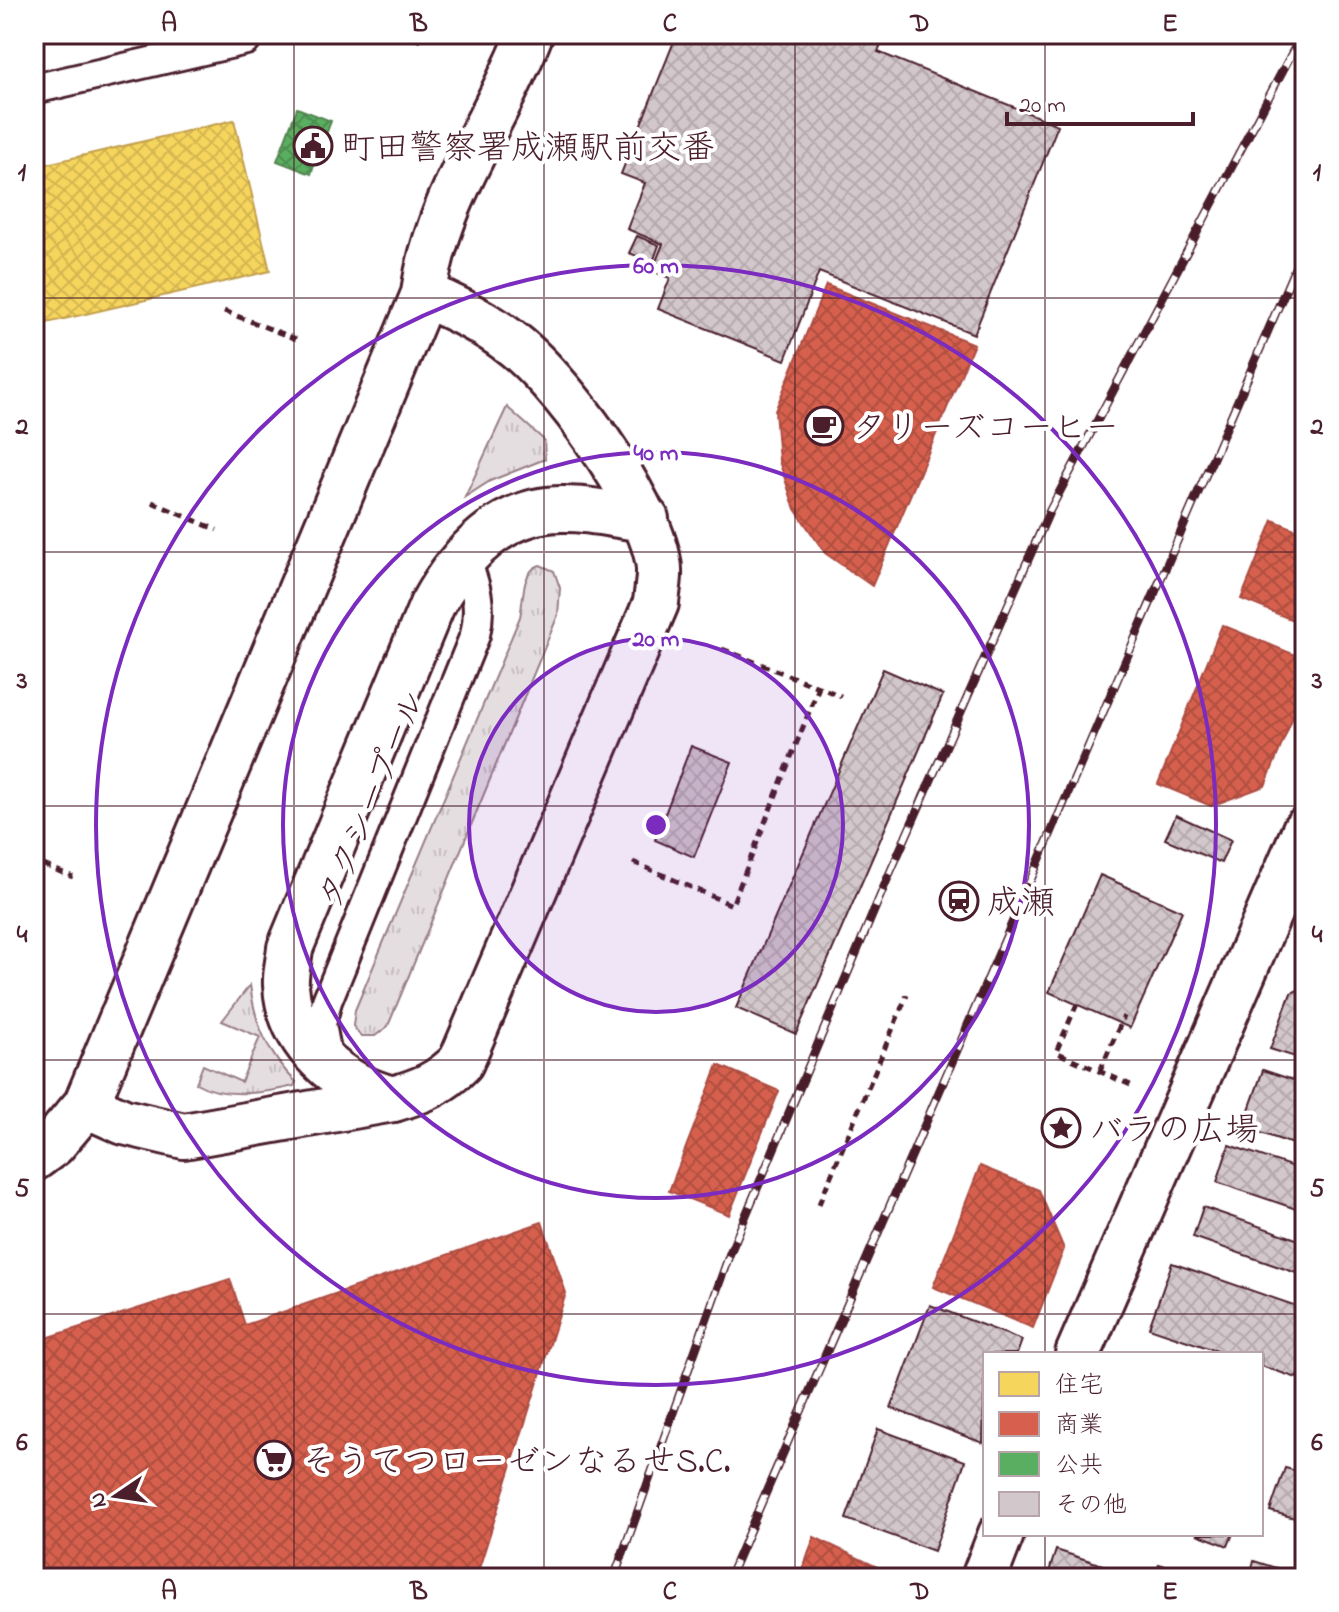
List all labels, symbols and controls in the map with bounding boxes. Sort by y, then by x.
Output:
text: A [161,6,177,44]
text: B [409,6,428,44]
text: C [663,6,677,44]
text: D [909,6,930,44]
text: E [1162,6,1178,44]
scale bar [1007,76,1193,126]
text: 20 m [1019,89,1066,124]
public building icon: 町田警察署成瀬駅前交番 [292,125,334,167]
place label: 町田警察署成瀬駅前交番 [341,125,715,175]
text: 1 [18,155,27,193]
text: 1 [1313,155,1322,193]
text: 60 m [633,250,679,285]
cafe icon: タリーズコーヒー [803,405,845,447]
place label: タリーズコーヒー [852,405,1119,455]
text: 2 [15,409,29,447]
text: 2 [1310,409,1324,447]
text: 40 m [634,437,679,472]
text: 20 m [632,623,680,658]
text: 3 [16,663,28,701]
text: 3 [1311,663,1323,701]
street label: タクシープール [307,684,440,917]
centre of rings [642,811,670,839]
station icon: 成瀬 [938,880,980,922]
place label: 成瀬 [987,880,1055,930]
text: 4 [17,917,28,955]
text: 4 [1312,917,1323,955]
place icon: バラの広場 [1040,1107,1082,1149]
place label: バラの広場 [1089,1107,1259,1157]
text: 5 [15,1171,30,1209]
text: 5 [1310,1171,1325,1209]
legend [983,1352,1263,1536]
text: 住宅 [1055,1369,1103,1404]
text: 商業 [1055,1409,1103,1444]
text: 6 [16,1425,28,1463]
text: 6 [1311,1425,1323,1463]
supermarket icon: そうてつローゼンなるせS.C. [253,1439,295,1481]
place label: そうてつローゼンなるせS.C. [302,1439,730,1489]
text: 公共 [1055,1449,1103,1484]
north arrow [76,1456,156,1536]
text: N [82,1489,117,1511]
text: その他 [1055,1489,1127,1524]
text: A [161,1574,177,1612]
text: B [409,1574,428,1612]
text: C [663,1574,677,1612]
text: D [909,1574,930,1612]
text: E [1162,1574,1178,1612]

